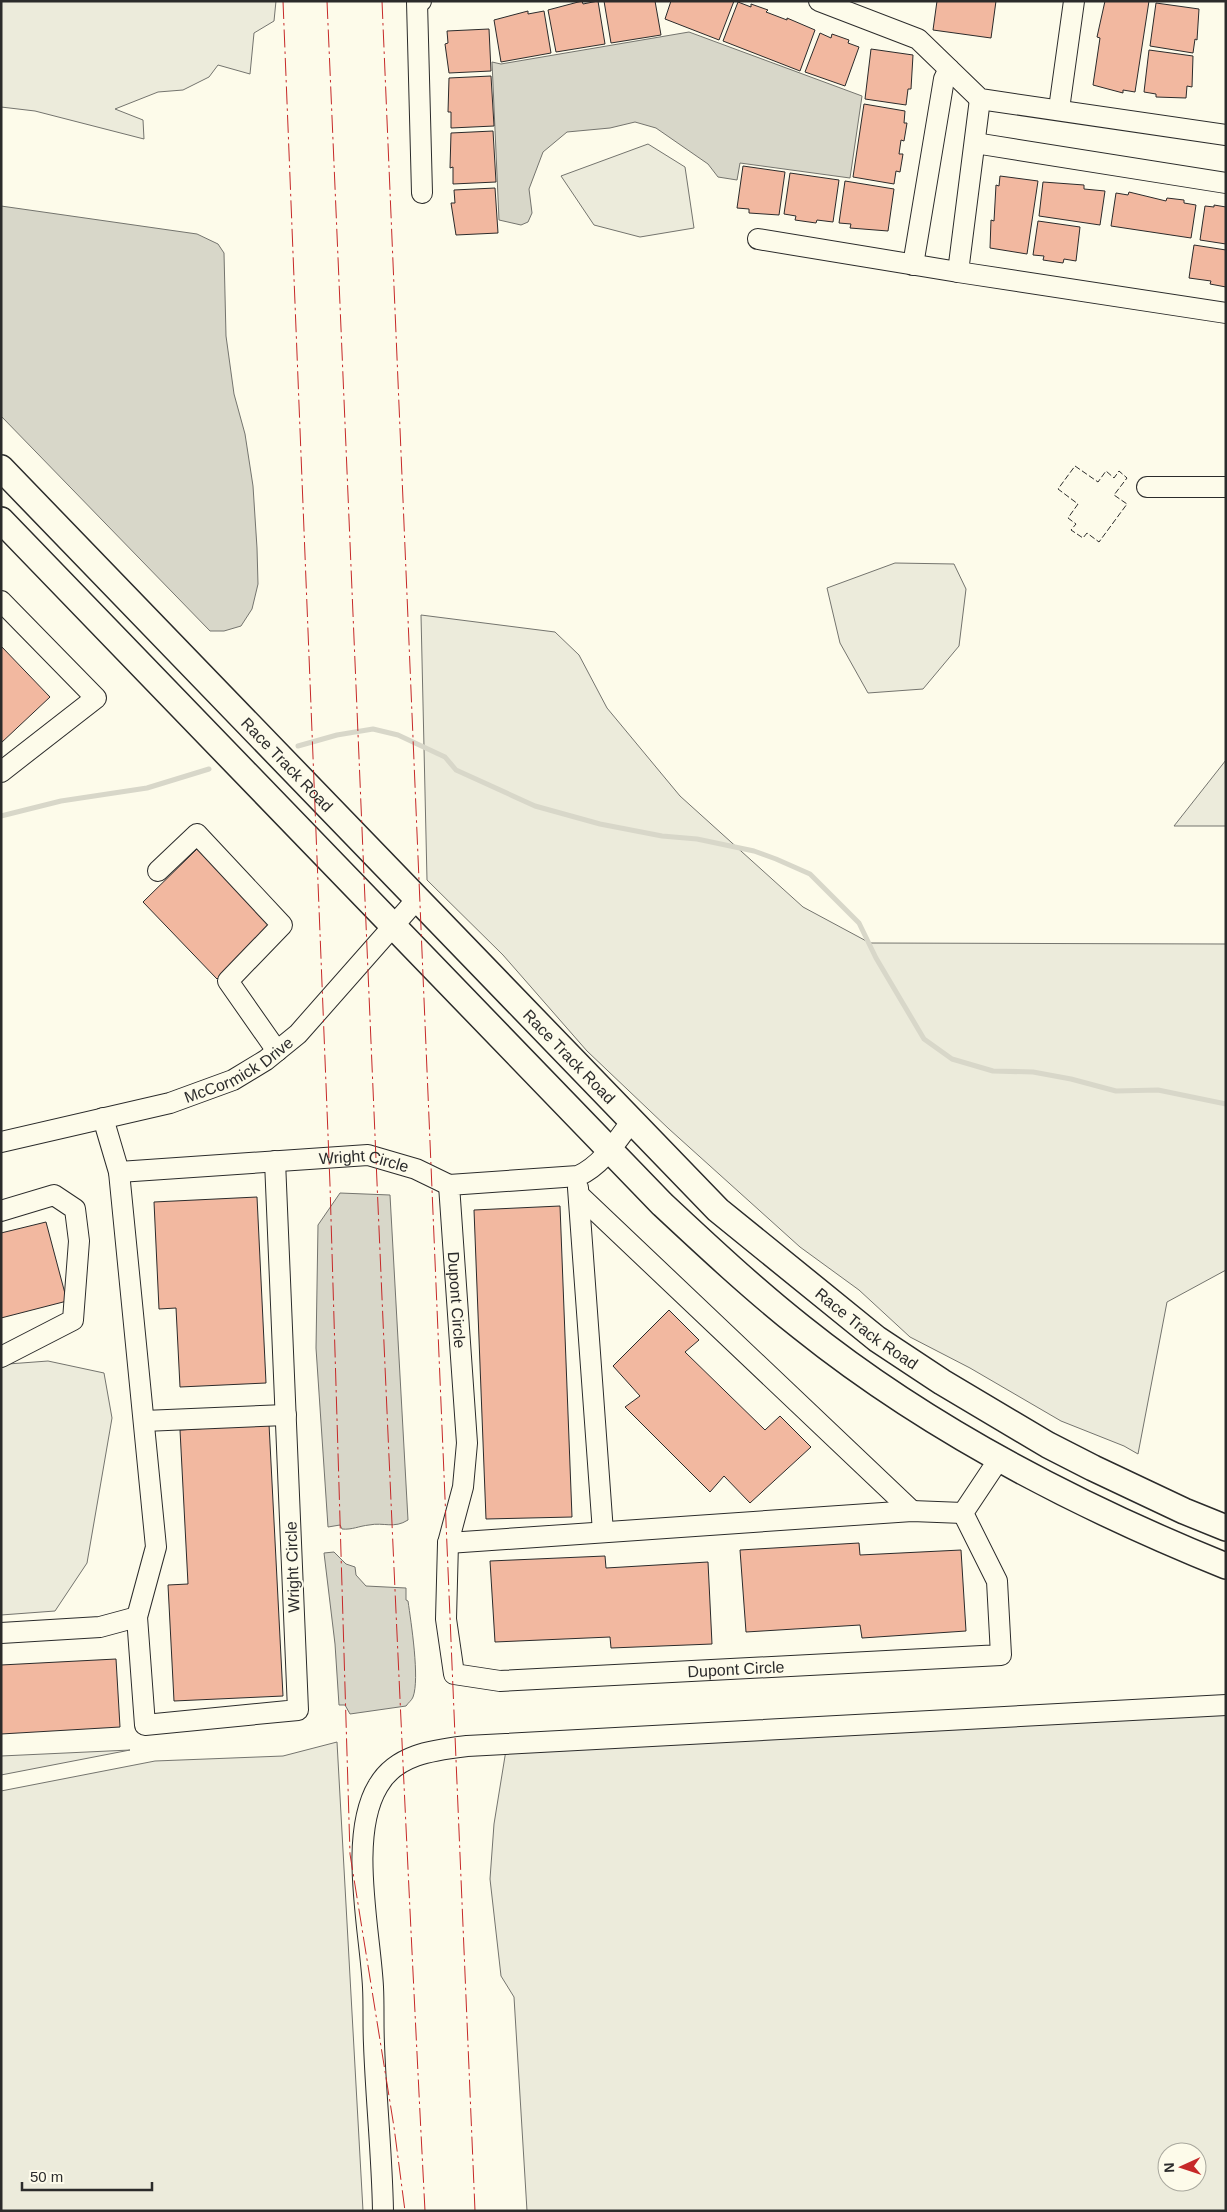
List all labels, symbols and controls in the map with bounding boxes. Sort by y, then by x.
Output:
street label: Race Track Road [238,714,336,815]
street label: Race Track Road [520,1006,618,1107]
street label: McCormick Drive [182,1034,296,1106]
street label: Wright Circle [318,1147,411,1175]
street label: Dupont Circle [445,1251,468,1349]
street label: Race Track Road [812,1285,921,1373]
street label: Wright Circle [282,1521,303,1613]
street label: Dupont Circle [687,1658,785,1680]
north arrow [1157,2142,1207,2192]
scale bar [22,2160,152,2192]
text: N [1161,2162,1177,2173]
text: 50 m [30,2168,63,2185]

